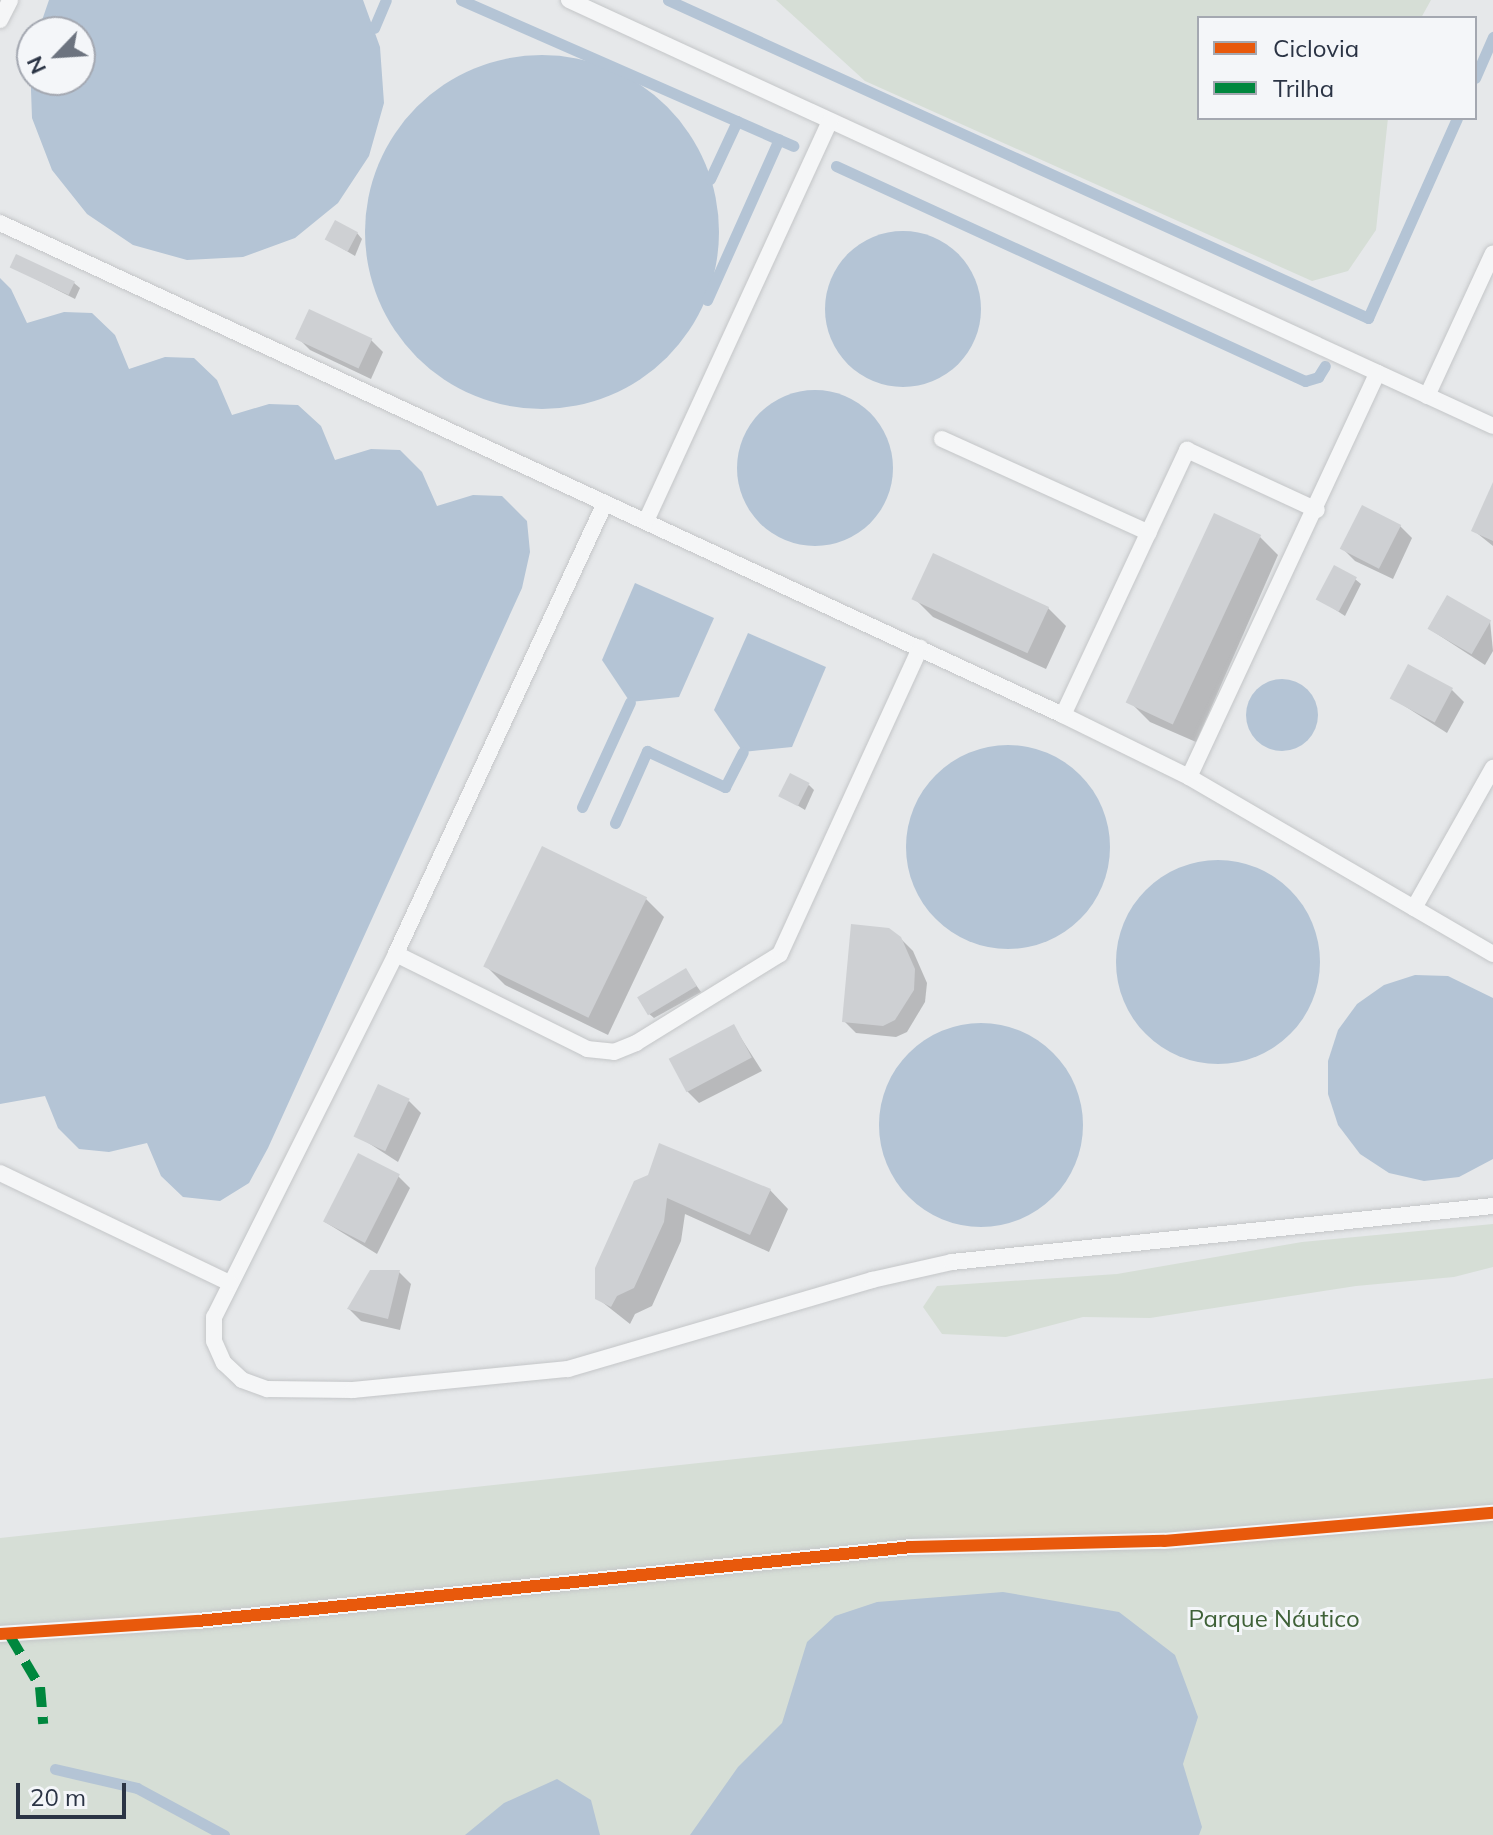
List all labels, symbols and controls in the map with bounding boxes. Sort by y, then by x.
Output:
north arrow [16,16,96,96]
legend [1197,16,1477,120]
text: Ciclovia [1273,33,1359,63]
text: N [20,52,52,79]
text: Trilha [1273,73,1334,103]
park label: Parque Náutico [1188,1605,1360,1633]
scale bar [20,1767,130,1817]
text: 20 m [30,1782,86,1812]

